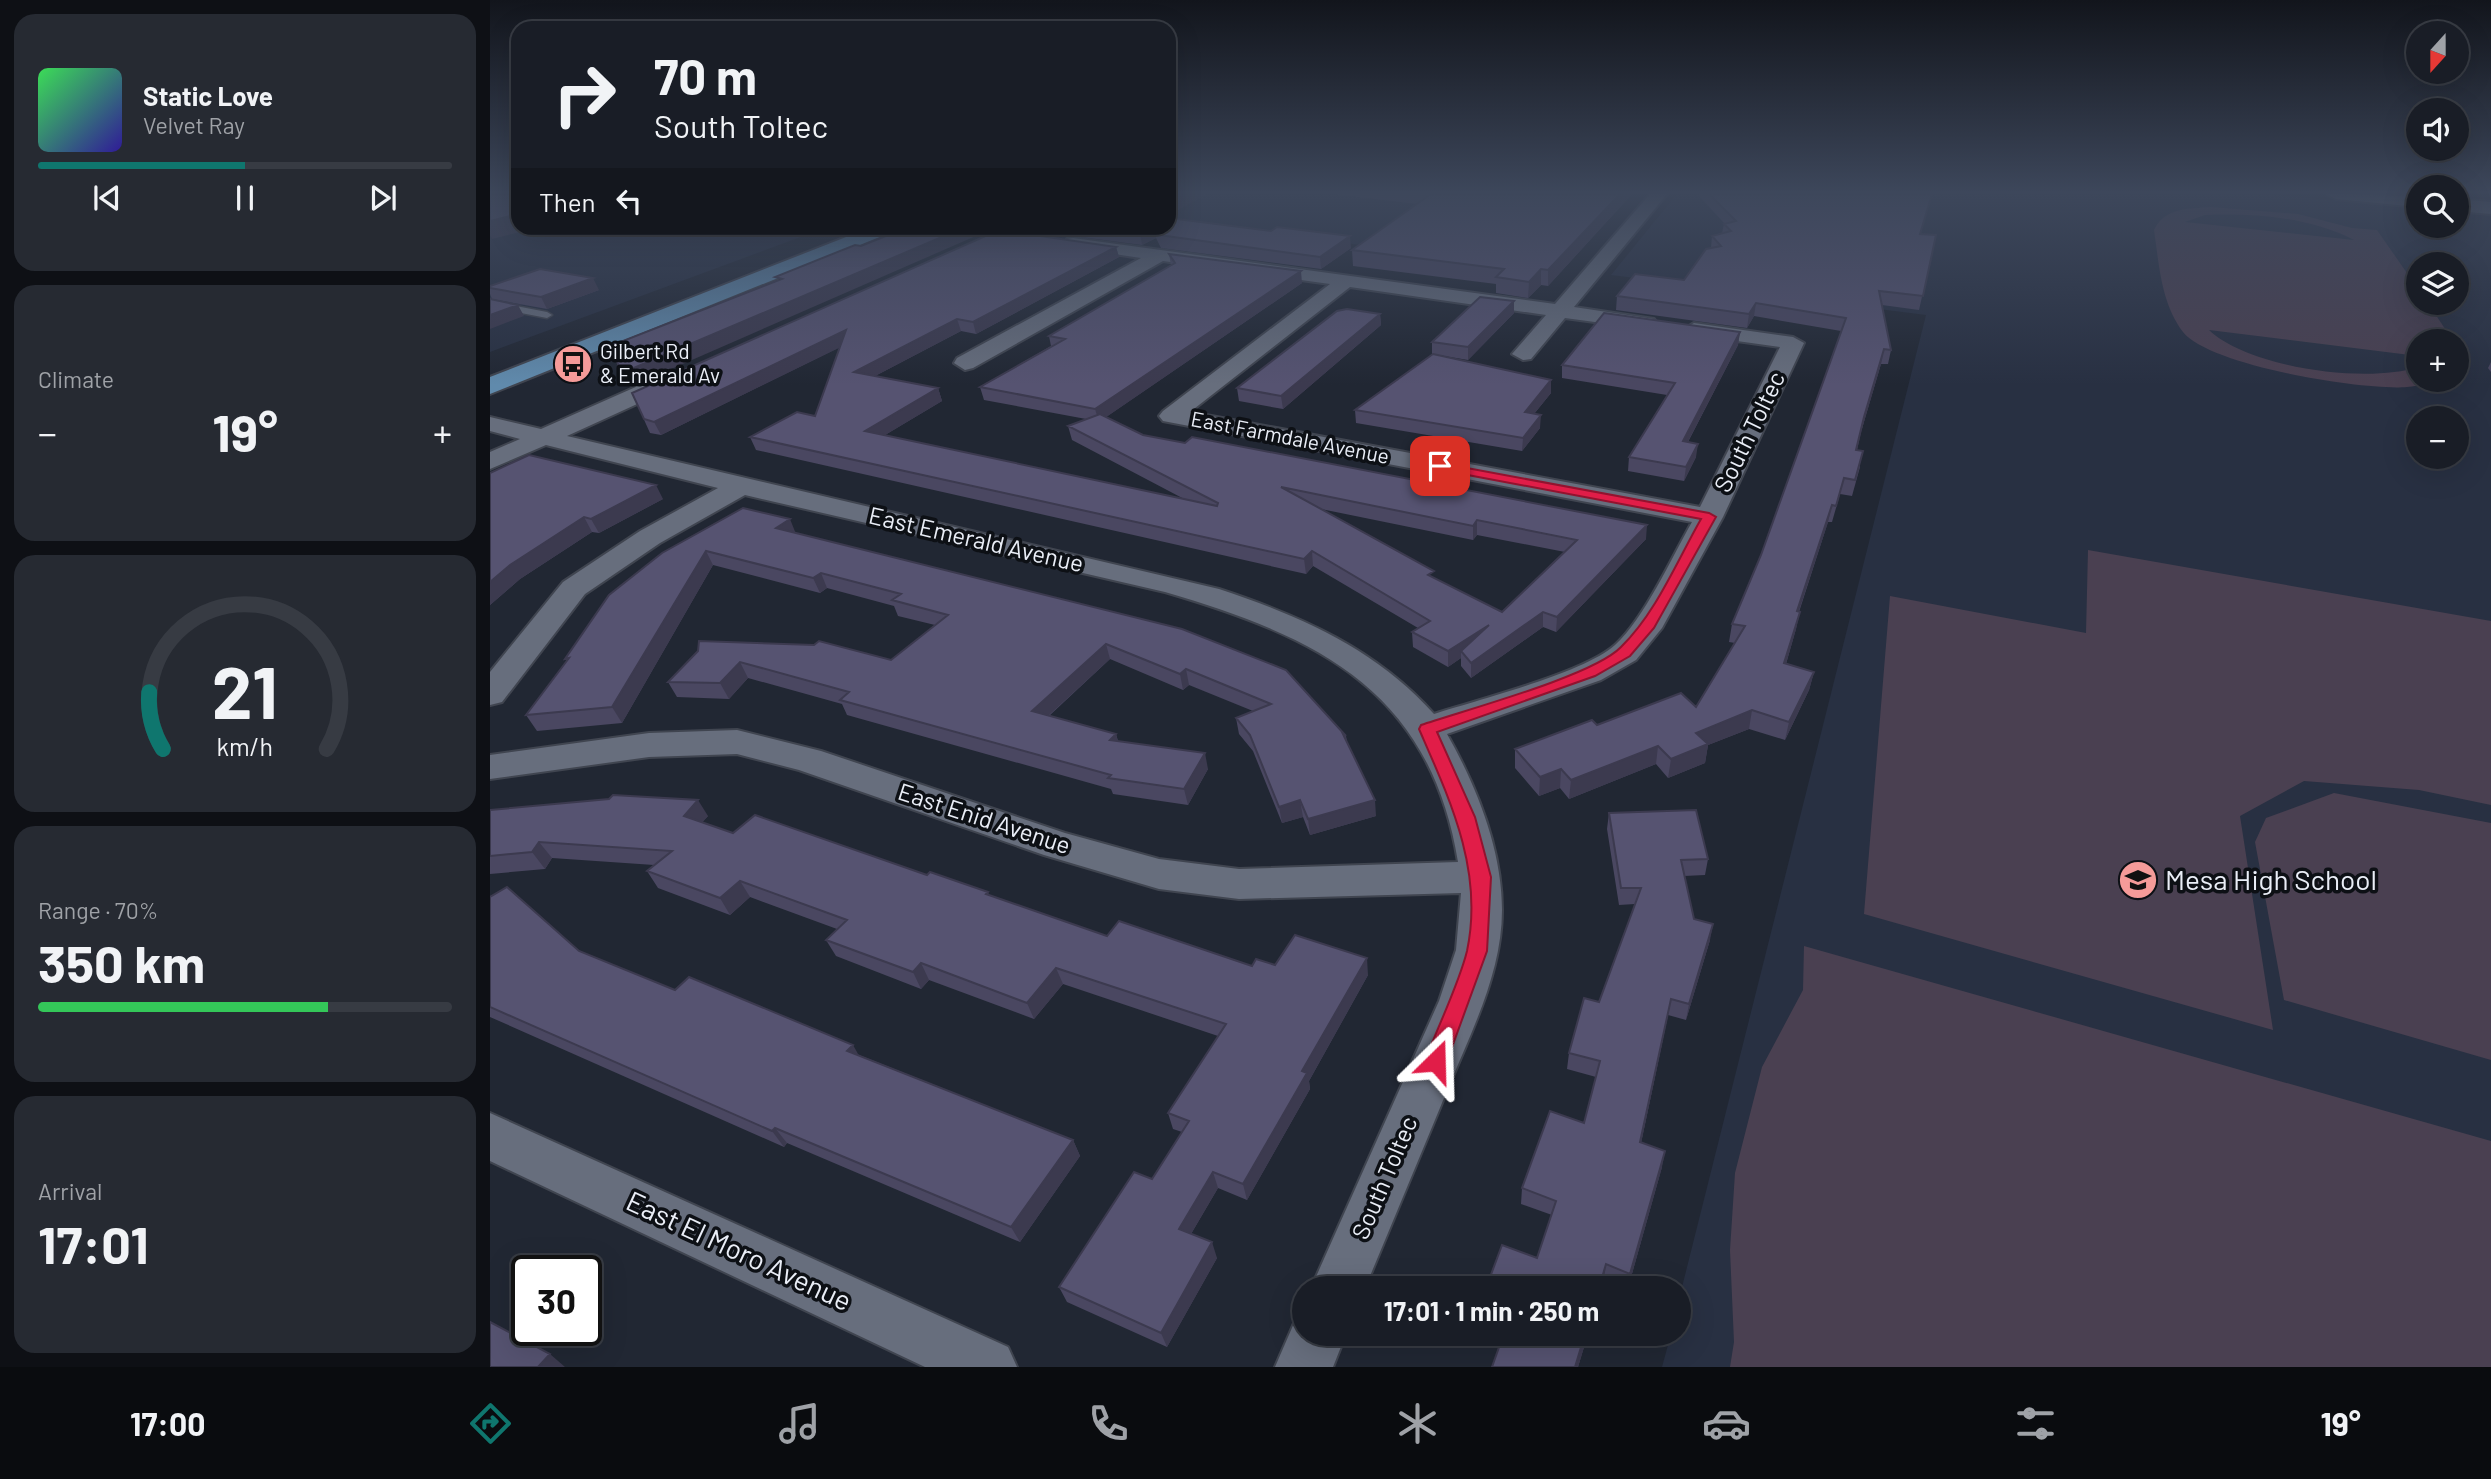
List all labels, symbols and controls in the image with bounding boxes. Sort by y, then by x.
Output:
north arrow [2406,21,2469,84]
map controls [2406,21,2469,469]
text: 70 m [654,46,757,105]
icon: right [539,49,630,140]
text: Static Love [143,80,273,111]
button: sound [2406,98,2469,161]
text: South Toltec [654,106,828,144]
text: Velvet Ray [143,111,245,139]
button: search [2406,175,2469,238]
icon: previous [88,179,126,217]
icon: pause [226,179,264,217]
icon: next [364,179,402,217]
icon: left [610,182,648,220]
text: Then [539,186,596,217]
button: layers [2406,252,2469,315]
button: + [2406,329,2469,392]
place label: Gilbert Rd & Emerald Av [600,338,720,387]
bus stop icon: Gilbert Rd & Emerald Av [552,343,594,385]
text: Climate [38,365,114,393]
street label: South Toltec [1707,366,1790,496]
text: 19° [212,400,278,462]
street label: East Farmdale Avenue [1189,405,1392,468]
button: − [2406,406,2469,469]
text: − [38,409,57,455]
text: + [433,409,452,455]
pin [1410,436,1470,496]
icon: arrive [1421,447,1459,485]
street label: East Emerald Avenue [866,500,1087,577]
text: 21 [212,647,278,735]
text: km/h [217,731,273,761]
street label: East Enid Avenue [895,776,1074,859]
school or university icon: Mesa High School [2117,859,2159,901]
place label: Mesa High School [2165,862,2377,896]
text: Range · 70% [38,896,158,924]
text: 350 km [38,931,205,993]
position arrow [1399,1024,1473,1098]
street label: South Toltec [1345,1112,1422,1243]
text: Arrival [38,1177,102,1205]
street label: East El Moro Avenue [621,1183,857,1317]
text: 17:01 [38,1212,149,1274]
speed limit sign: 30 [511,1255,602,1346]
text: 17:01 · 1 min · 250 m [1384,1295,1599,1326]
icon: directions [466,1399,515,1448]
icon: music [775,1399,824,1448]
icon: phone [1084,1399,1133,1448]
icon: climate [1393,1399,1442,1448]
icon: car [1702,1399,1751,1448]
icon: filters [2011,1399,2060,1448]
text: 17:00 [130,1404,205,1442]
text: 19° [2321,1404,2361,1442]

